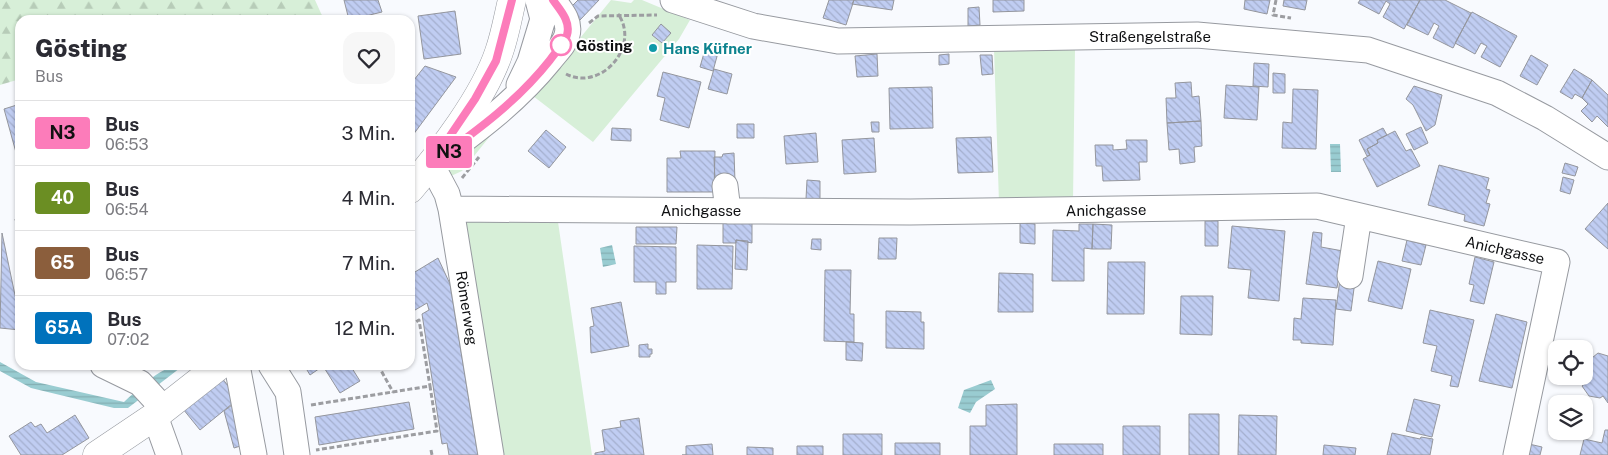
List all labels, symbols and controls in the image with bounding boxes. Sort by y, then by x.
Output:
street label: Straßengelstraße [1089,28,1211,45]
button: heart [343,32,395,84]
text: Gösting [35,34,127,62]
marker: Gösting [550,34,572,56]
place label: Gösting [576,37,633,54]
place label: Hans Küfner [663,40,752,57]
marker: Hans Küfner [647,42,659,54]
text: Bus [35,67,63,86]
text: Bus [105,113,139,135]
text: N3 [49,122,76,143]
text: 3 Min. [342,122,395,144]
text: 06:53 [105,135,149,154]
line badge: N3 [426,136,472,168]
text: N3 [436,141,462,162]
text: Bus [105,178,139,200]
text: 40 [51,187,74,208]
text: 4 Min. [342,187,395,209]
text: 06:54 [105,200,149,219]
street label: Anichgasse [1066,201,1146,219]
street label: Anichgasse [661,202,741,219]
street label: Anichgasse [1464,233,1546,267]
text: Bus [105,243,139,265]
text: 65 [50,252,75,273]
text: 7 Min. [342,252,395,274]
text: 06:57 [105,265,148,284]
street label: Römerweg [453,270,481,346]
text: Bus [107,308,141,330]
text: 65A [45,317,82,338]
text: 12 Min. [334,317,395,339]
text: 07:02 [107,330,149,349]
map controls [1548,340,1593,440]
button: locate [1548,340,1593,385]
button: layers [1548,395,1593,440]

